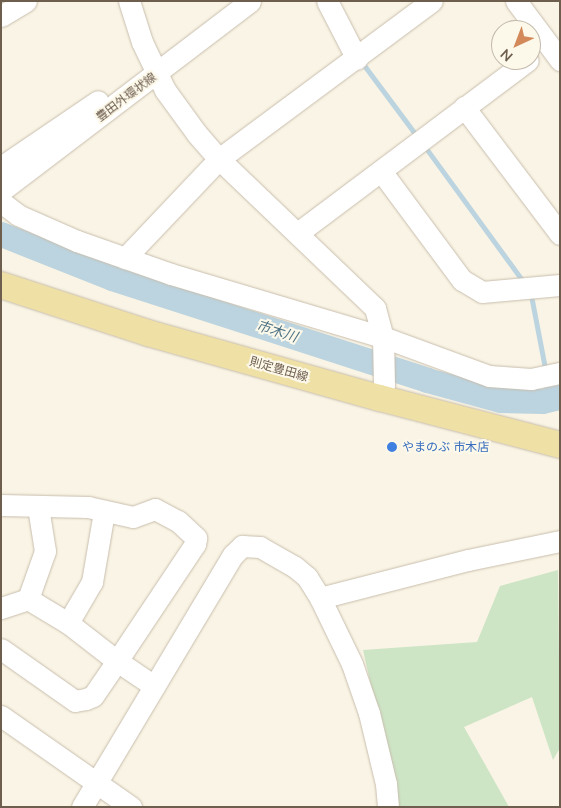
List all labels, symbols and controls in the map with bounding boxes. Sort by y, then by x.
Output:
north arrow [491,20,541,70]
text: N [496,45,516,65]
street label: 豊田外環状線 [93,70,159,124]
water label: 市木川 [254,317,300,345]
street label: 則定豊田線 [248,354,310,384]
place label: やまのぶ 市木店 [402,440,489,454]
marker: やまのぶ 市木店 [386,441,398,453]

